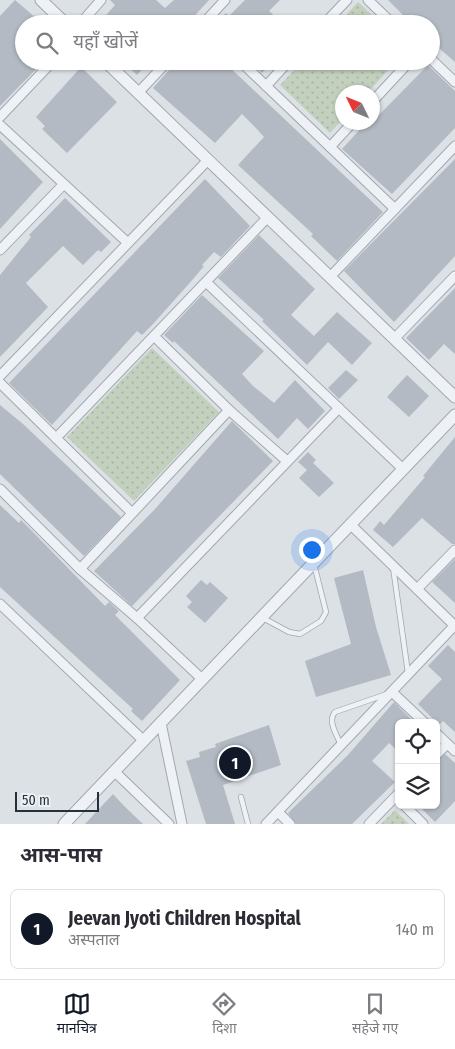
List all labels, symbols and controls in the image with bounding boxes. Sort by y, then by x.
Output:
search box [15,15,440,70]
icon: search [33,29,61,57]
text: यहाँ खोजें [73,30,138,53]
north arrow [335,85,380,130]
your location [299,537,325,563]
map controls [395,719,440,809]
button: locate [395,719,440,764]
pin: 1 [219,744,251,782]
button: layers [395,764,440,809]
scale bar [15,789,99,812]
text: 50 m [22,792,50,809]
text: आस-पास [20,842,102,868]
text: Jeevan Jyoti Children Hospital [68,907,301,930]
text: 1 [34,920,40,939]
text: 140 m [396,920,434,939]
text: अस्पताल [68,930,120,949]
tab: मानचित्र [57,990,97,1039]
tab: दिशा [210,990,238,1039]
tab: सहेजे गए [352,990,398,1039]

